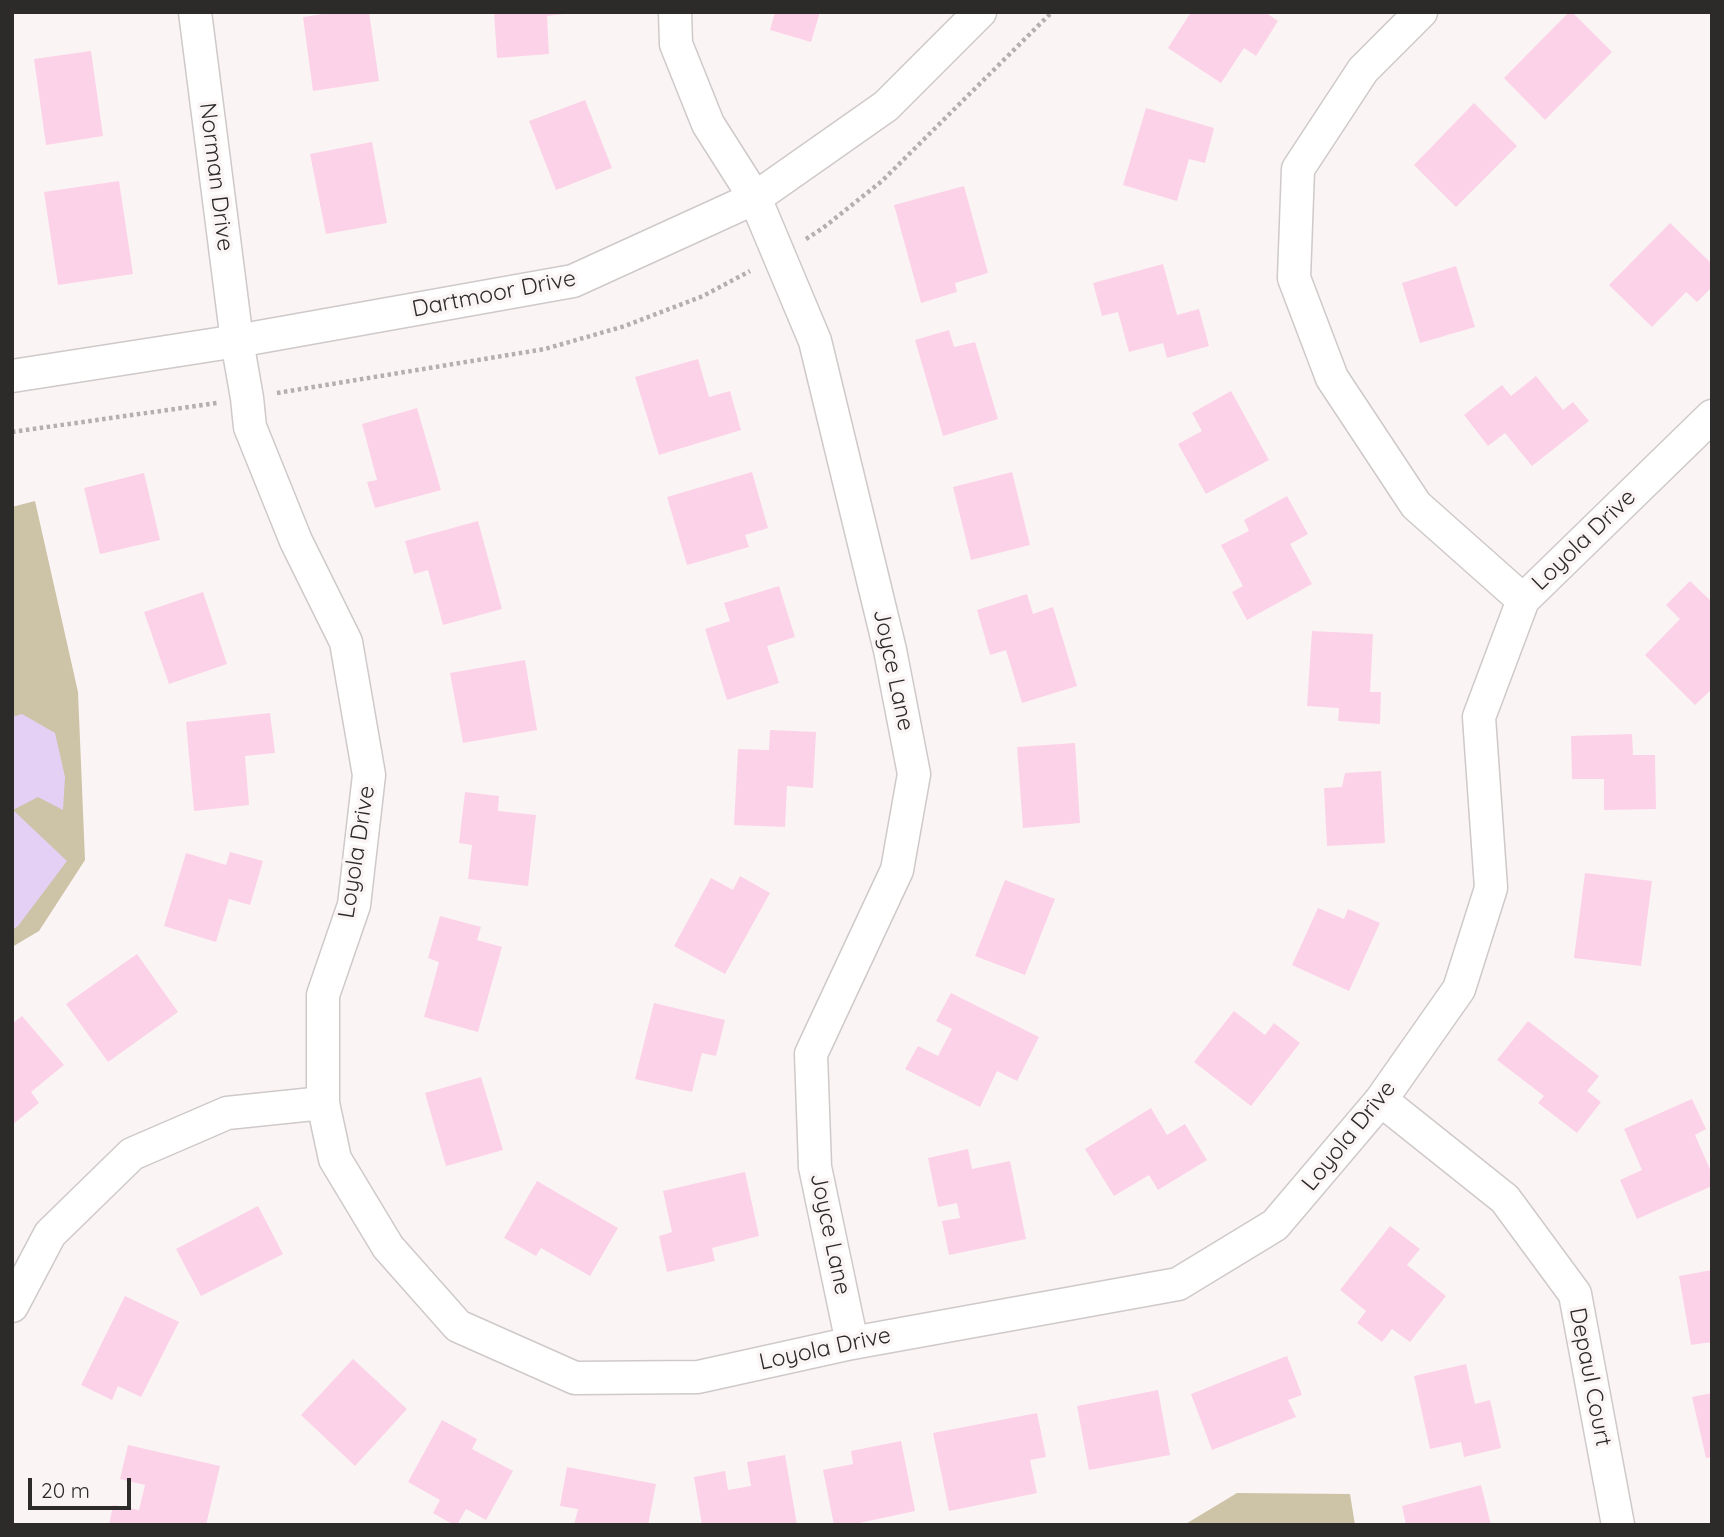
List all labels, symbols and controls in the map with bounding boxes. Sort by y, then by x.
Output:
street label: Norman Drive [193,101,239,253]
street label: Dartmoor Drive [410,265,578,323]
street label: Loyola Drive [1526,484,1642,596]
street label: Joyce Lane [867,607,919,733]
street label: Loyola Drive [333,784,381,920]
street label: Loyola Drive [1296,1075,1402,1197]
street label: Joyce Lane [804,1171,856,1297]
street label: Depaul Court [1563,1305,1617,1449]
street label: Loyola Drive [757,1322,893,1376]
scale bar [32,1464,135,1508]
text: 20 m [41,1477,90,1503]

